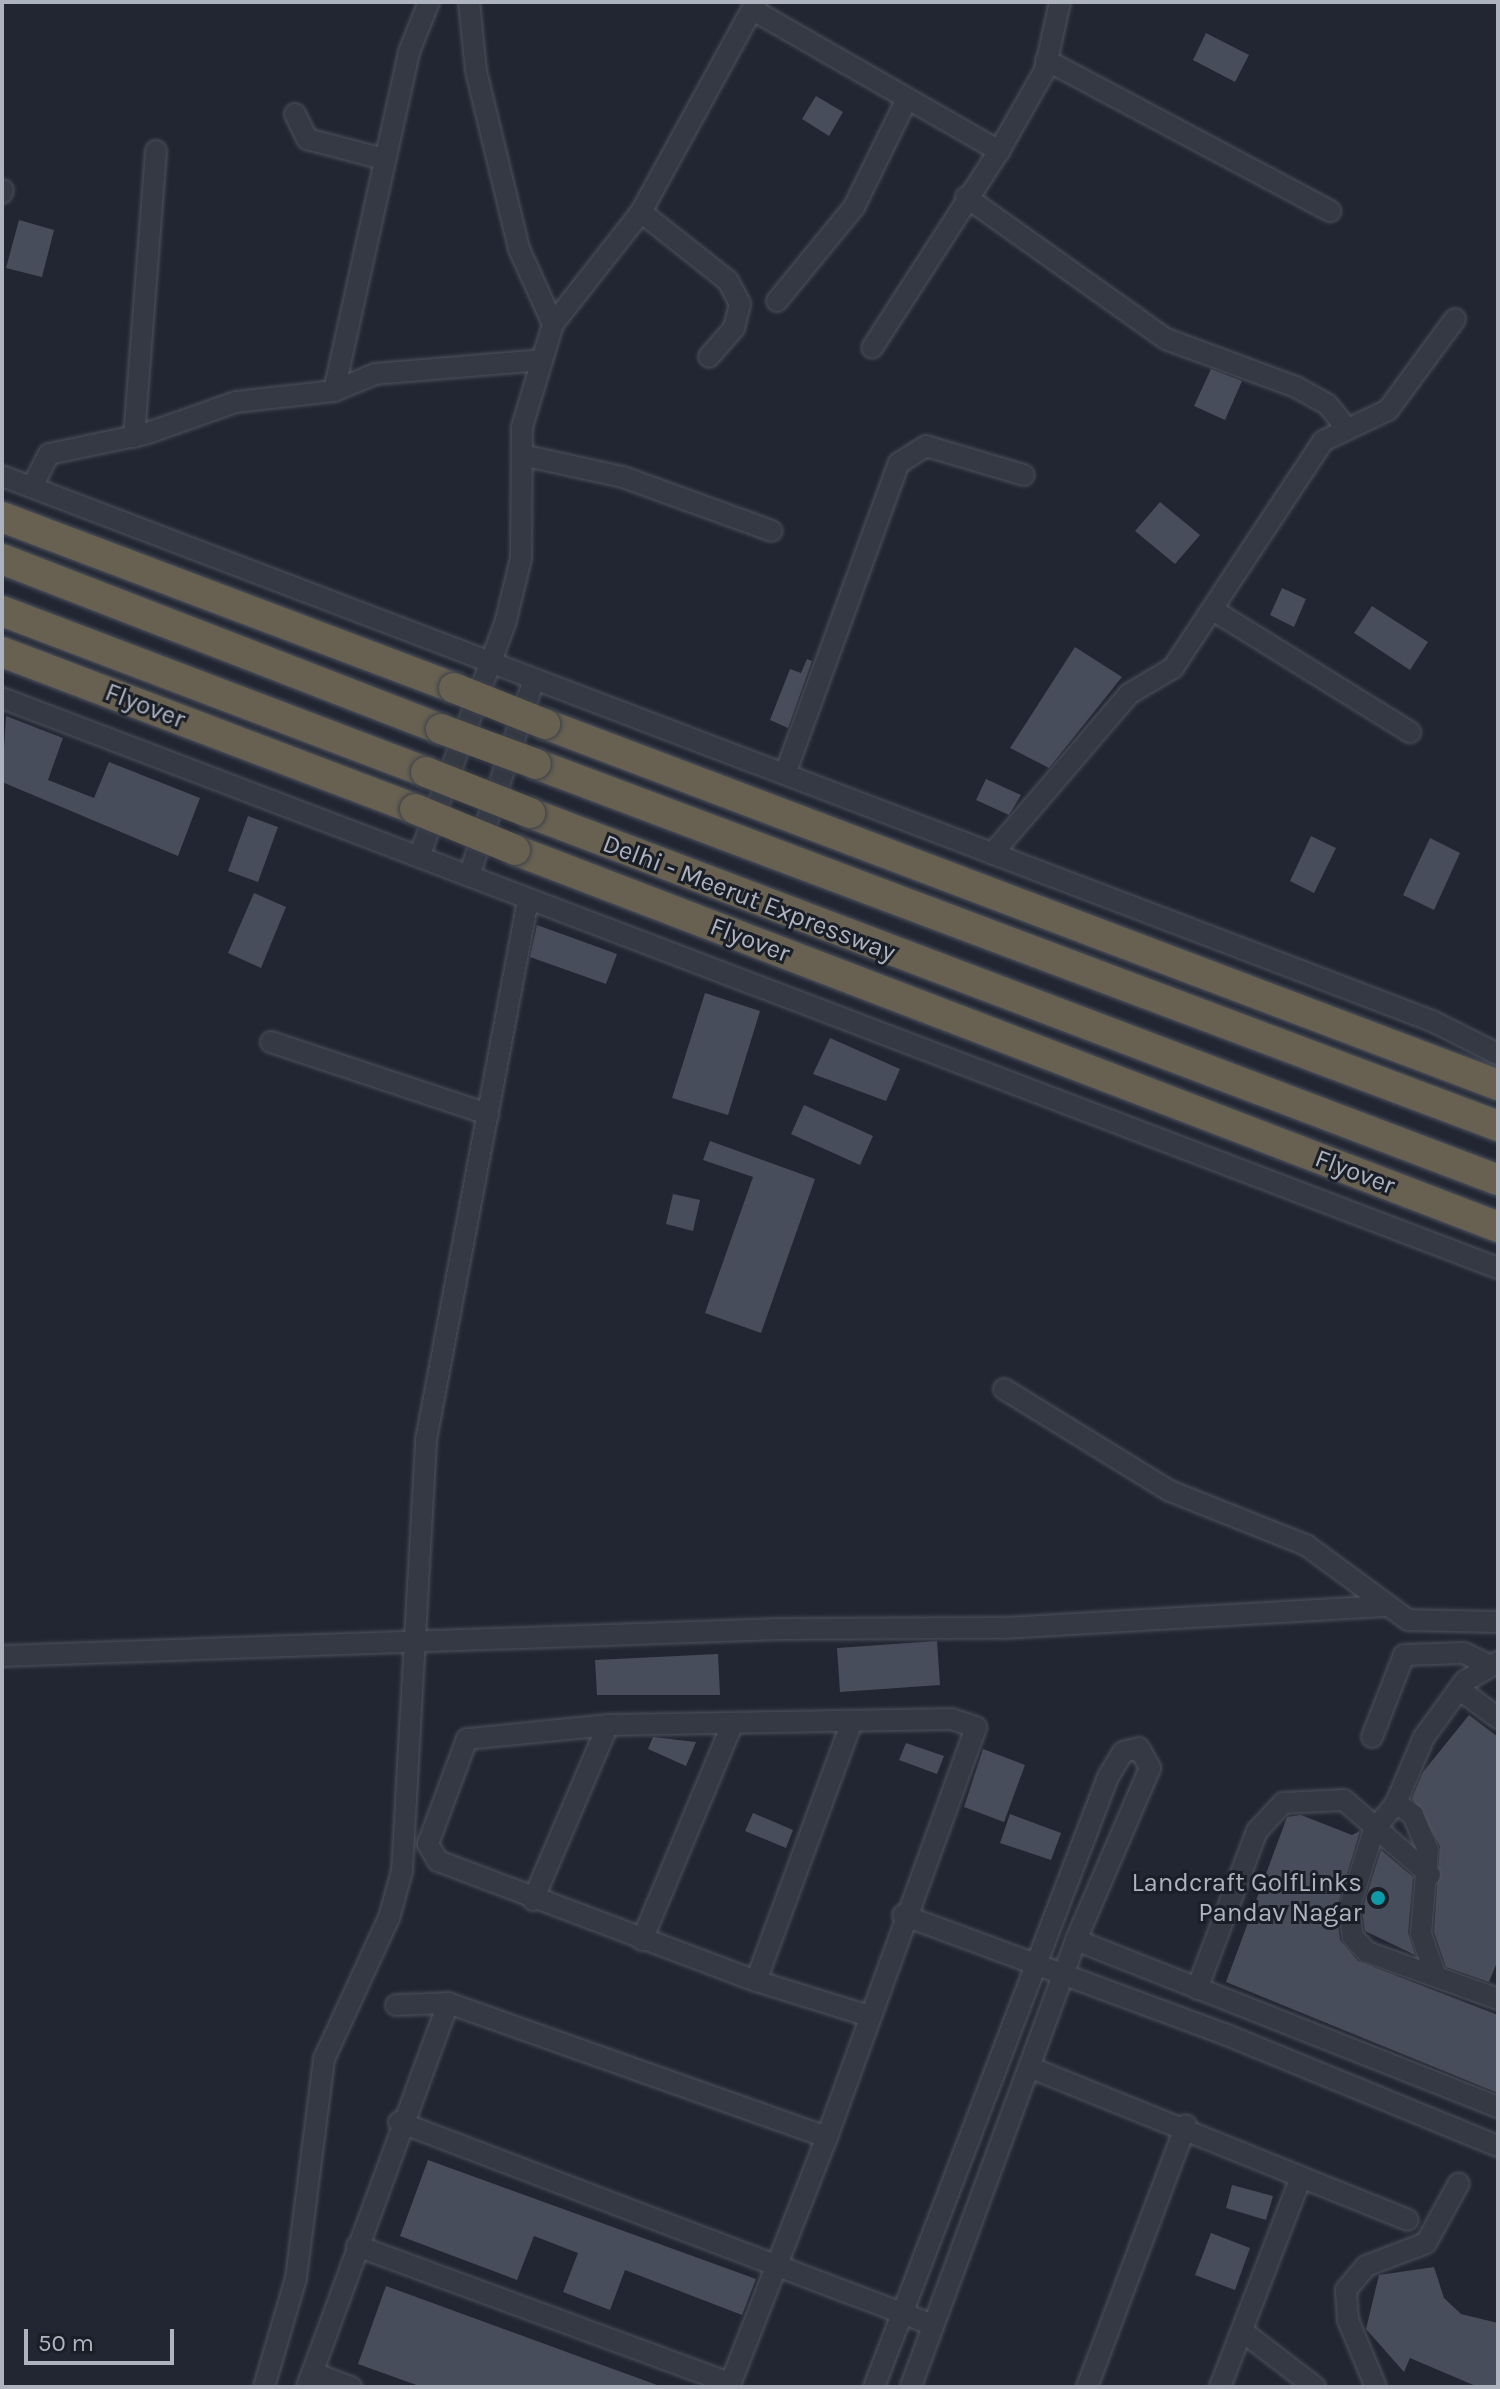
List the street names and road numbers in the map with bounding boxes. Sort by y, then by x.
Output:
street label: Flyover [101,677,189,735]
street label: Delhi - Meerut Expressway [598,828,900,968]
street label: Flyover [706,911,794,969]
street label: Flyover [1311,1143,1399,1201]

